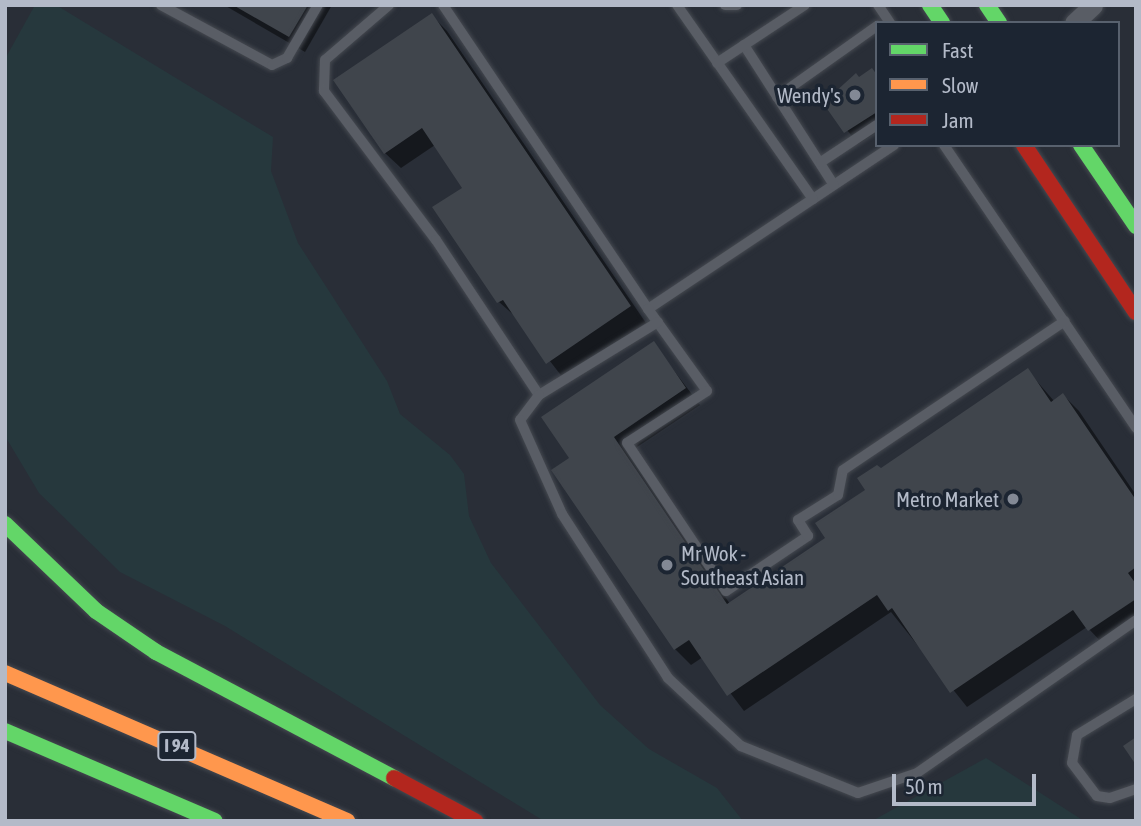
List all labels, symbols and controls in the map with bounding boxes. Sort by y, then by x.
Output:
legend [875,21,1120,147]
text: Fast [942,38,973,62]
text: Slow [942,73,978,97]
place label: Wendy's [777,82,841,108]
marker: Wendy's [847,87,863,103]
text: Jam [942,108,974,132]
place label: Metro Market [896,486,999,512]
marker: Metro Market [1005,491,1021,507]
place label: Mr Wok - Southeast Asian [681,540,804,590]
marker: Mr Wok - Southeast Asian [659,557,675,573]
road number: I 94 [156,730,198,762]
scale bar [896,760,1040,804]
text: 50 m [905,774,943,798]

